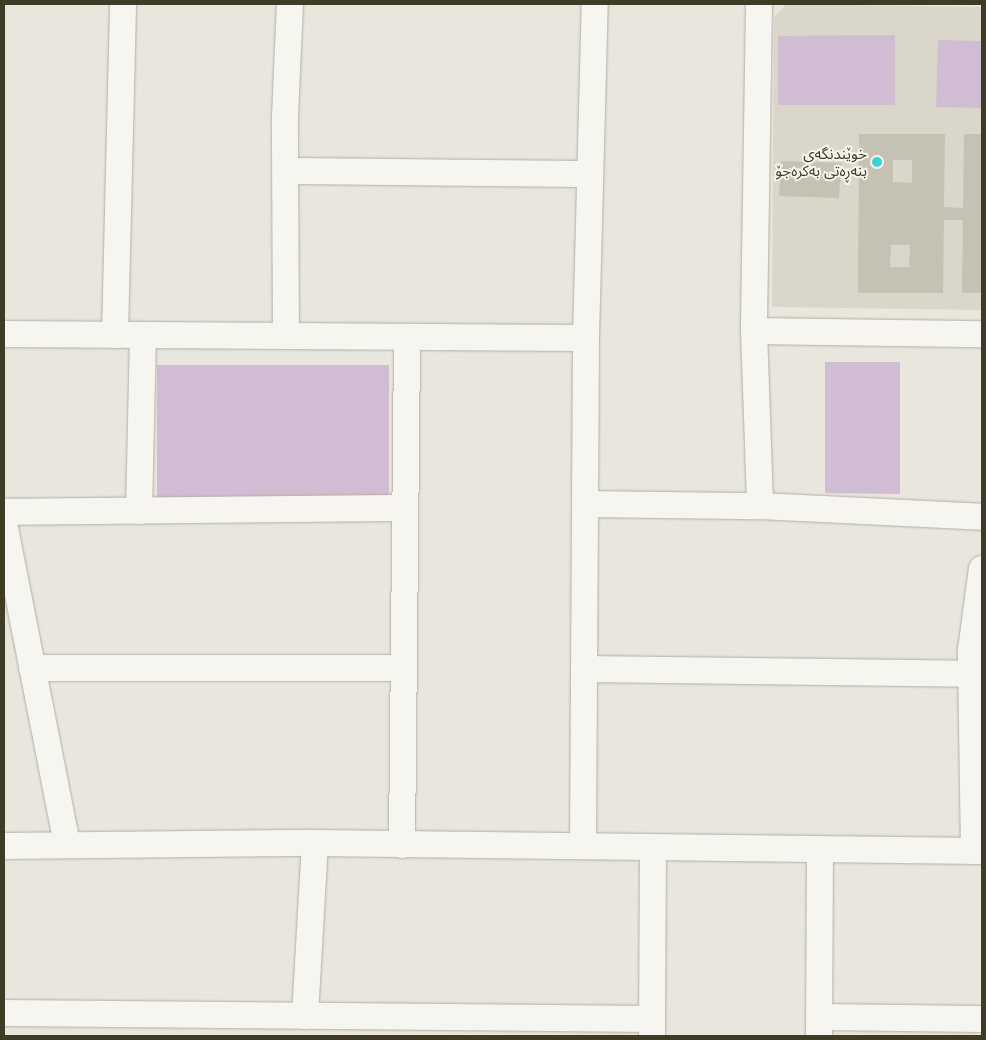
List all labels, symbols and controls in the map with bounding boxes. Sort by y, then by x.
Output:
place label: خوێندنگەی بنەڕەتی بەکرەجۆ [775,144,867,179]
marker: خوێندنگەی بنەڕەتی بەکرەجۆ [871,156,883,168]

